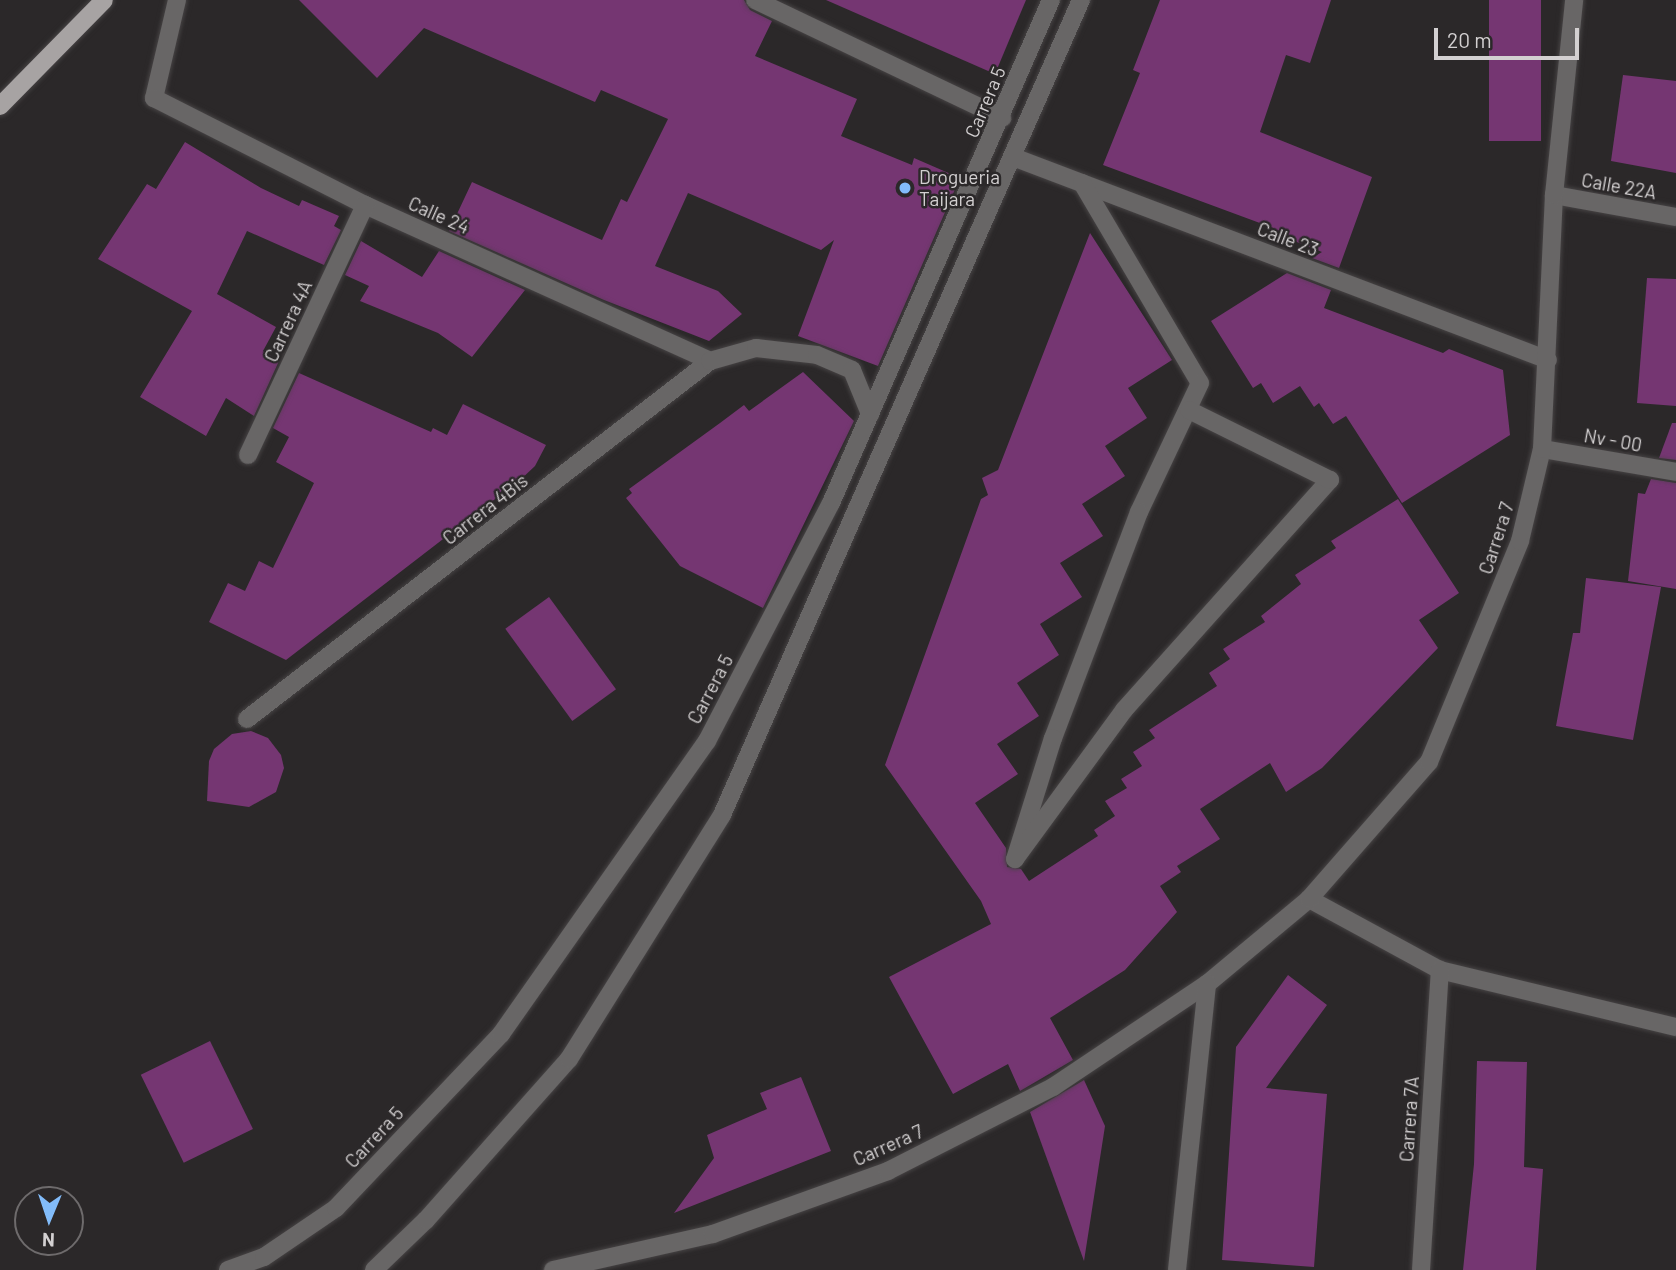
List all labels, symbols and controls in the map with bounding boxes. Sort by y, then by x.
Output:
scale bar [1438,14,1583,58]
text: 20 m [1447,27,1492,52]
street label: Carrera 5 [960,63,1010,141]
place label: Drogueria Taijara [919,166,1000,210]
street label: Calle 22A [1580,168,1658,204]
marker: Drogueria Taijara [897,180,913,196]
street label: Calle 24 [405,191,473,239]
street label: Calle 23 [1254,217,1322,261]
street label: Carrera 4A [259,277,317,365]
street label: Nv - 00 [1582,424,1644,456]
street label: Carrera 4Bis [438,469,532,549]
street label: Carrera 7 [1474,499,1518,577]
street label: Carrera 5 [682,650,738,728]
street label: Carrera 7A [1395,1075,1423,1163]
street label: Carrera 5 [340,1102,408,1172]
street label: Carrera 7 [849,1119,927,1171]
north arrow [14,1186,84,1256]
text: N [42,1229,55,1252]

